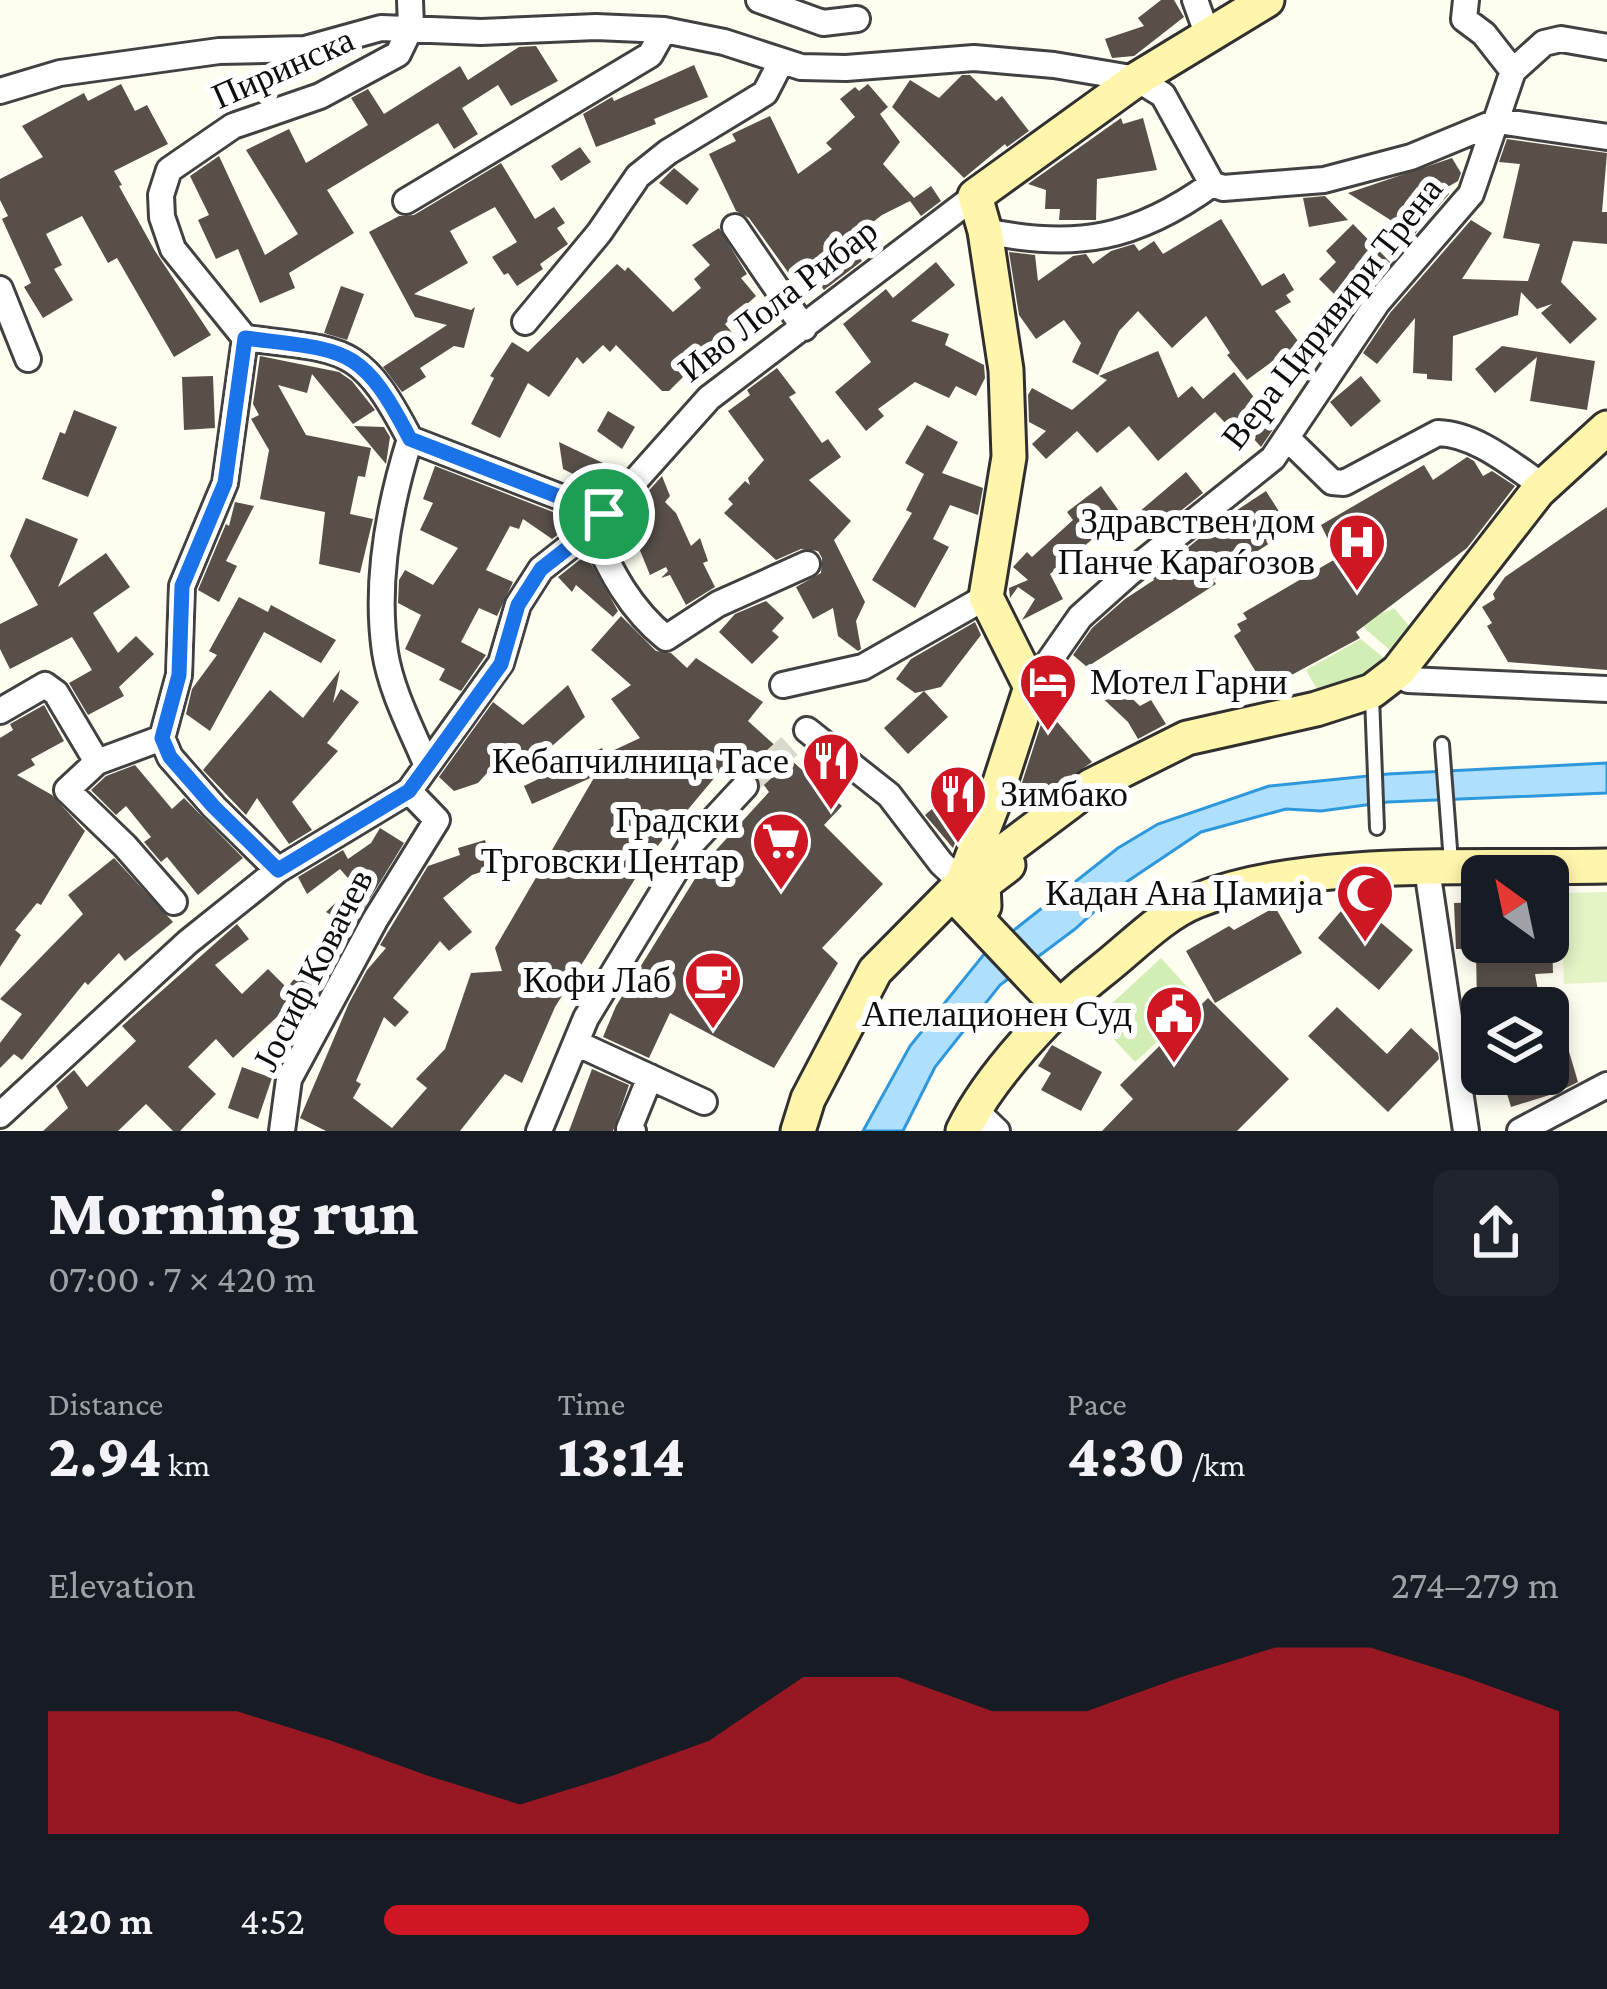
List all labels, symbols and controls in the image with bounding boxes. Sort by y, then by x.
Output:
street label: Пиринска [206,19,360,117]
street label: Вера Циривири Трена [1214,169,1450,457]
street label: Иво Лола Рибар [671,210,885,390]
pin [553,463,655,565]
icon: arrive [571,481,637,547]
place label: Здравствен дом Панче Караѓозов [1058,501,1315,582]
hospital icon: Здравствен дом Панче Караѓозов [1326,511,1388,593]
hotel icon: Мотел Гарни [1017,651,1079,733]
place label: Мотел Гарни [1090,662,1288,702]
restaurant icon: Кебапчилница Тасе [800,730,862,812]
place label: Кебапчилница Тасе [492,741,789,781]
restaurant icon: Зимбако [927,763,989,845]
place label: Зимбако [1000,774,1128,814]
place label: Градски Трговски Центар [481,800,739,881]
supermarket icon: Градски Трговски Центар [750,810,812,892]
north arrow [1461,855,1569,963]
map controls [1461,855,1569,1095]
mosque icon: Кадан Ана Џамија [1334,862,1396,944]
street label: Јосиф Ковачев [245,863,381,1077]
place label: Кадан Ана Џамија [1045,873,1323,913]
cafe icon: Кофи Лаб [682,949,744,1031]
place label: Кофи Лаб [523,960,671,1000]
public building icon: Апелационен Суд [1143,983,1205,1065]
button: layers [1461,987,1569,1095]
place label: Апелационен Суд [862,994,1132,1034]
button: share [1433,1170,1559,1296]
text: Morning run [48,1175,418,1248]
text: 07:00 · 7 × 420 m [48,1257,316,1300]
text: Distance [48,1385,163,1422]
text: Time [558,1385,625,1422]
text: Pace [1067,1385,1127,1422]
text: 2.94 [48,1422,162,1489]
text: 13:14 [558,1422,685,1489]
text: 4:30 [1067,1422,1185,1489]
text: km [162,1446,210,1483]
text: /km [1185,1446,1246,1483]
text: Elevation [48,1563,196,1606]
text: 274–279 m [1391,1563,1559,1606]
text: 420 m [48,1899,153,1942]
text: 4:52 [240,1899,305,1942]

